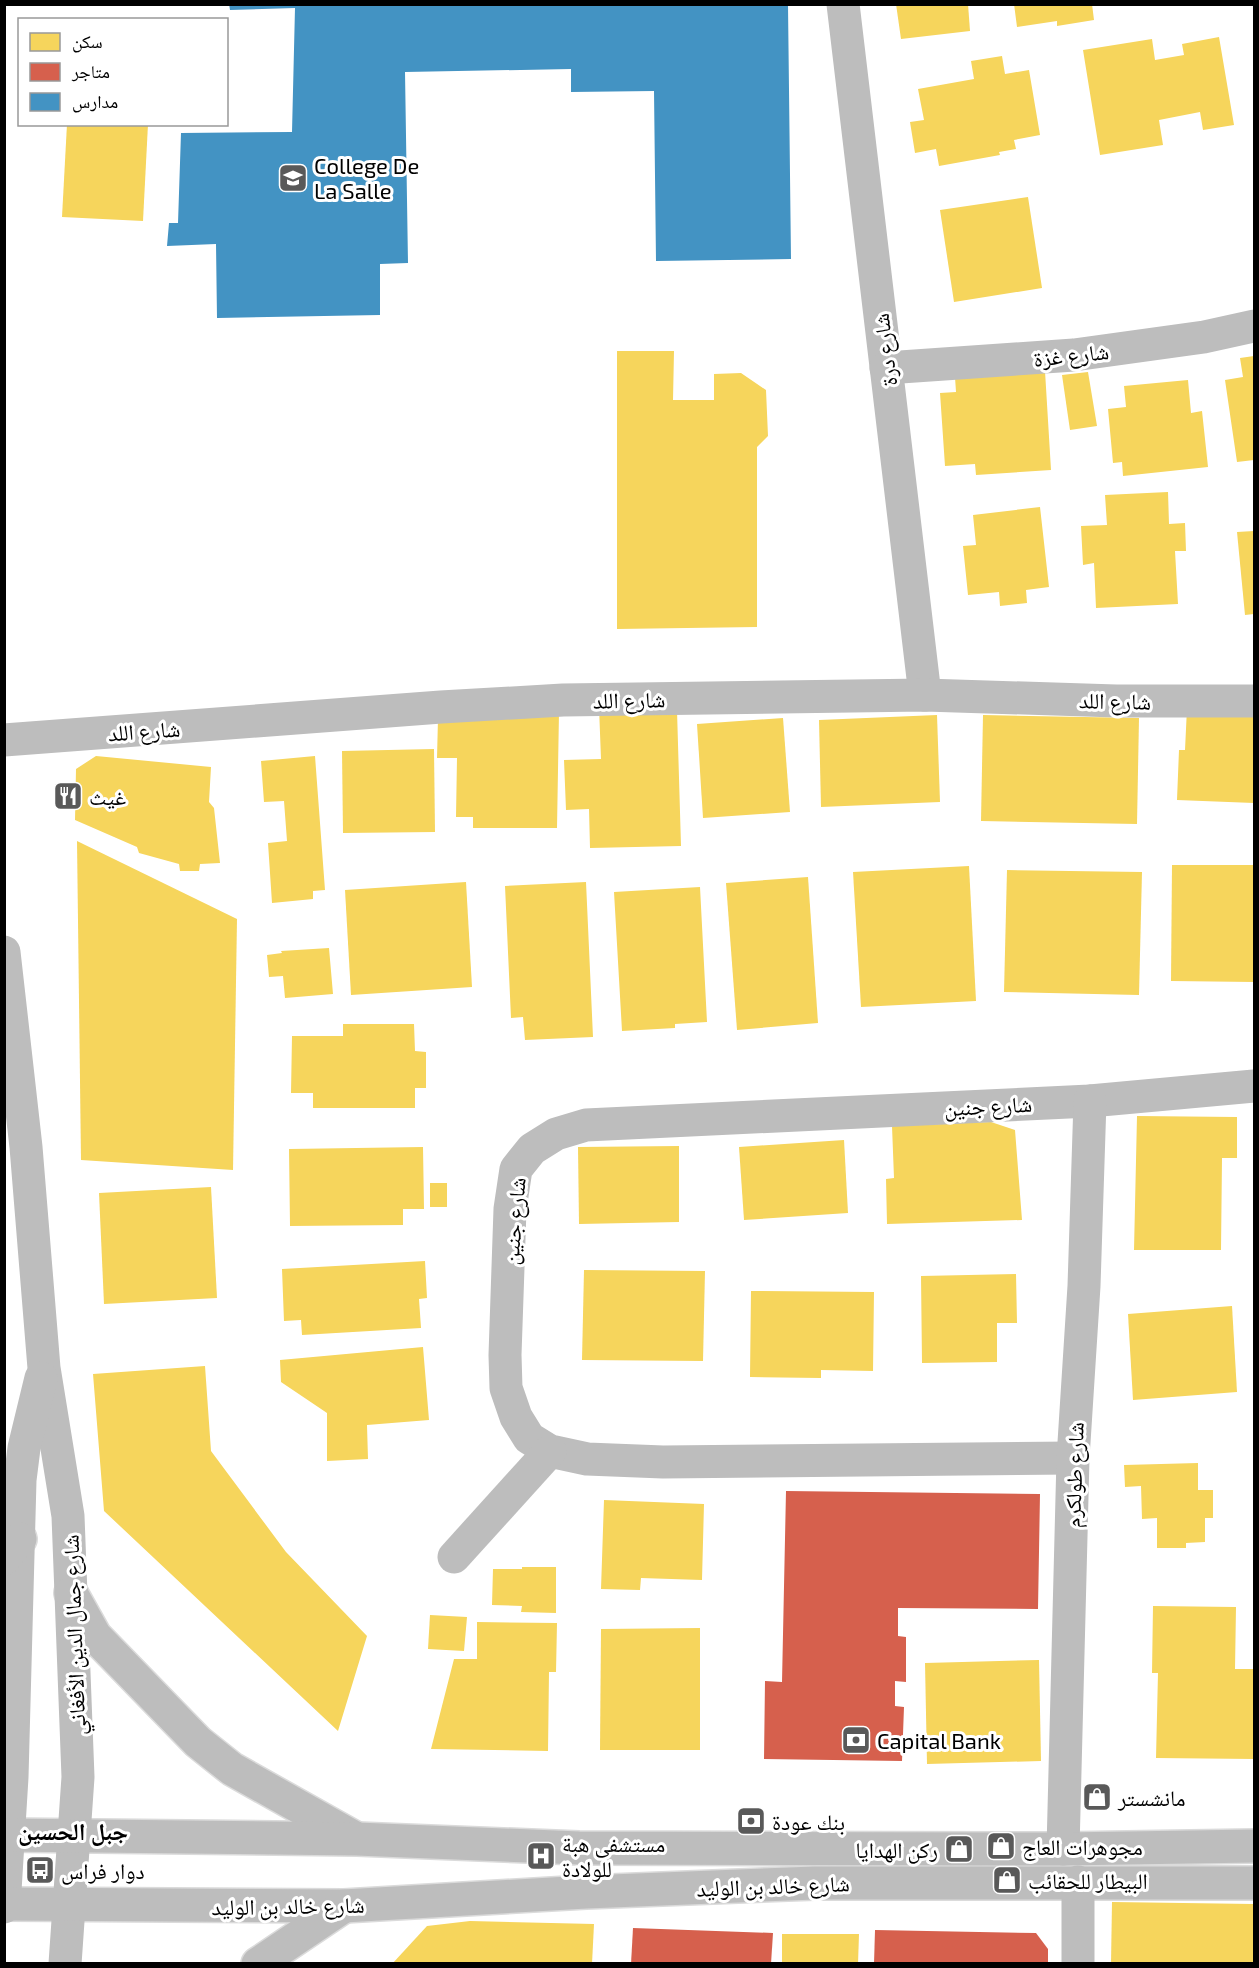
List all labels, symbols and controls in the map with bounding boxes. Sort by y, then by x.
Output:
legend [18,18,228,126]
text: سكن [72,30,103,53]
text: متاجر [71,60,110,82]
text: مدارس [72,90,118,113]
place label: College De La Salle [314,152,419,203]
school or university icon: College De La Salle [277,162,309,194]
street label: شارع درة [867,312,903,388]
street label: شارع غزة [1032,337,1110,373]
street label: شارع اللد [593,685,665,715]
street label: شارع اللد [1079,686,1151,716]
street label: شارع اللد [107,715,181,747]
restaurant icon: غيث [52,780,84,812]
place label: غيث [89,783,126,809]
street label: شارع جنين [943,1090,1033,1122]
street label: شارع جنين [496,1176,532,1266]
street label: شارع طولكرم [1058,1422,1091,1529]
street label: شارع جمال الدين الأفغاني [57,1534,95,1736]
bank icon: Capital Bank [840,1724,872,1756]
place label: Capital Bank [877,1727,1001,1753]
shop icon: مانشستر [1081,1781,1113,1813]
place label: مانشستر [1117,1784,1186,1811]
bank icon: بنك عودة [735,1805,767,1837]
place label: بنك عودة [772,1808,845,1835]
district label: جبل الحسين [18,1816,128,1846]
place label: مستشفى هبة للولادة [562,1830,665,1882]
shop icon: مجوهرات العاج [985,1830,1017,1862]
shop icon: ركن الهدايا [943,1833,975,1865]
place label: مجوهرات العاج [1022,1833,1143,1861]
place label: ركن الهدايا [856,1836,938,1864]
hospital icon: مستشفى هبة للولادة [525,1840,557,1872]
bus stop icon: دوار فراس [24,1854,56,1886]
place label: دوار فراس [61,1857,145,1885]
shop icon: البيطار للحقائب [991,1864,1023,1896]
place label: البيطار للحقائب [1028,1867,1148,1894]
street label: شارع خالد بن الوليد [696,1869,850,1903]
street label: شارع خالد بن الوليد [211,1891,365,1921]

